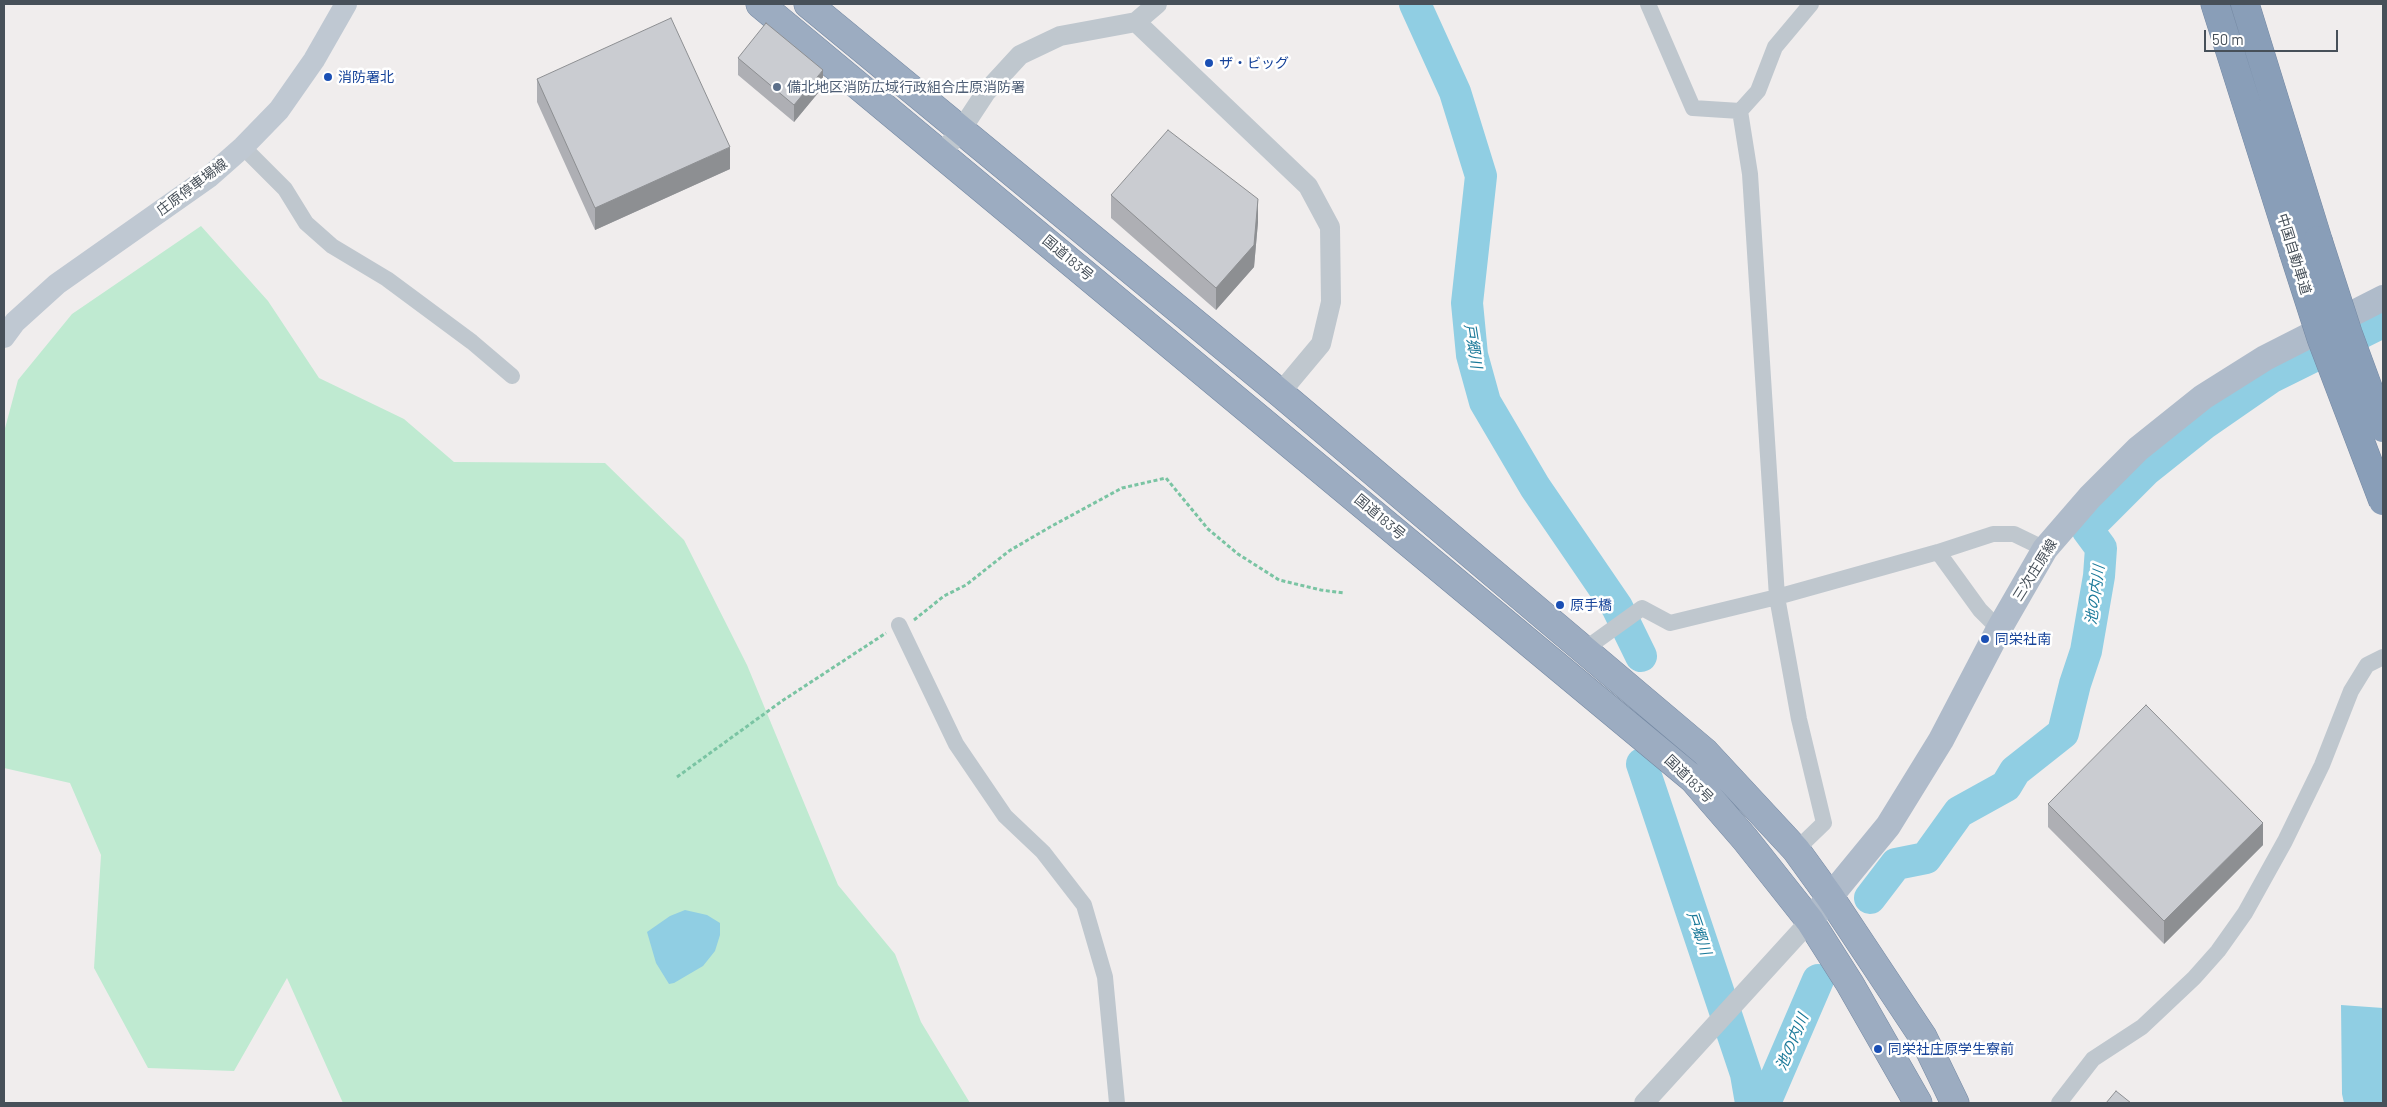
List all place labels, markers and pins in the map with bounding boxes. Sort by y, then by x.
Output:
place label: ザ・ビッグ [1219,55,1289,71]
marker: ザ・ビッグ [1203,57,1215,69]
place label: 消防署北 [338,69,394,85]
marker: 消防署北 [322,71,334,83]
place label: 備北地区消防広域行政組合庄原消防署 [787,79,1025,95]
marker: 備北地区消防広域行政組合庄原消防署 [771,81,783,93]
place label: 原手橋 [1570,597,1612,613]
marker: 原手橋 [1554,599,1566,611]
place label: 同栄社南 [1995,631,2051,647]
marker: 同栄社南 [1979,633,1991,645]
place label: 同栄社庄原学生寮前 [1888,1041,2014,1057]
marker: 同栄社庄原学生寮前 [1872,1043,1884,1055]

